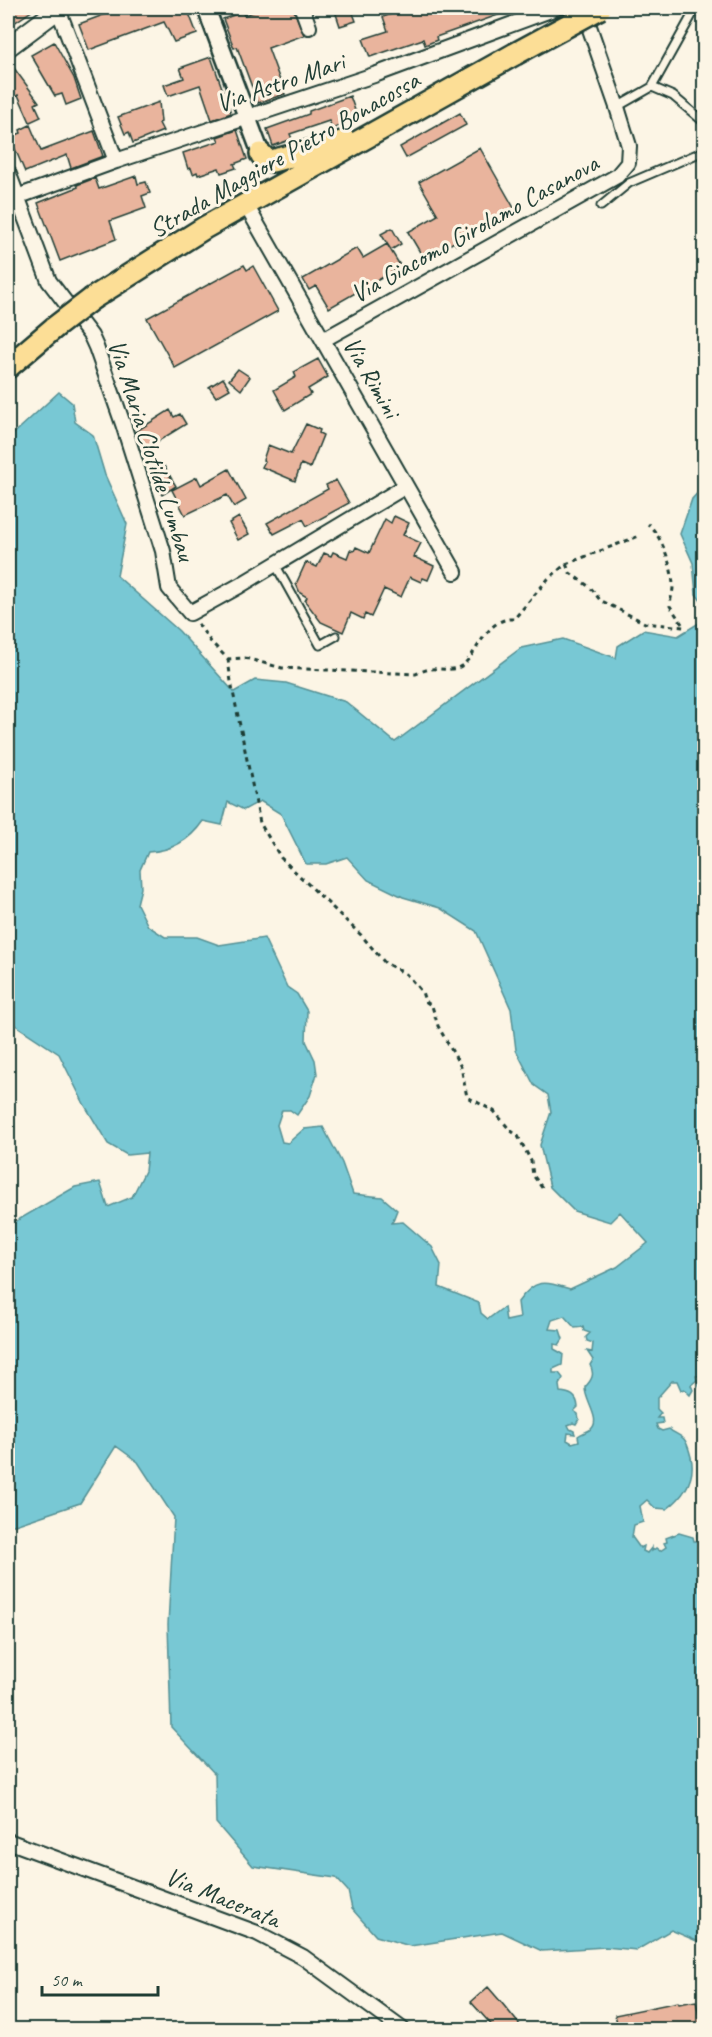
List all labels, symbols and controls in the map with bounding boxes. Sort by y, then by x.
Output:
street label: Via Astro Mari [212,44,352,120]
street label: Strada Maggiore Pietro Bonacossa [143,63,427,245]
street label: Via Giacomo Girolamo Casanova [345,146,605,310]
street label: Via Rimini [335,331,409,426]
street label: Via Maria Clotilde Lumbau [100,335,204,567]
street label: Via Macerata [161,1860,287,1936]
scale bar [42,1959,158,1997]
text: 50 m [51,1969,84,1991]

